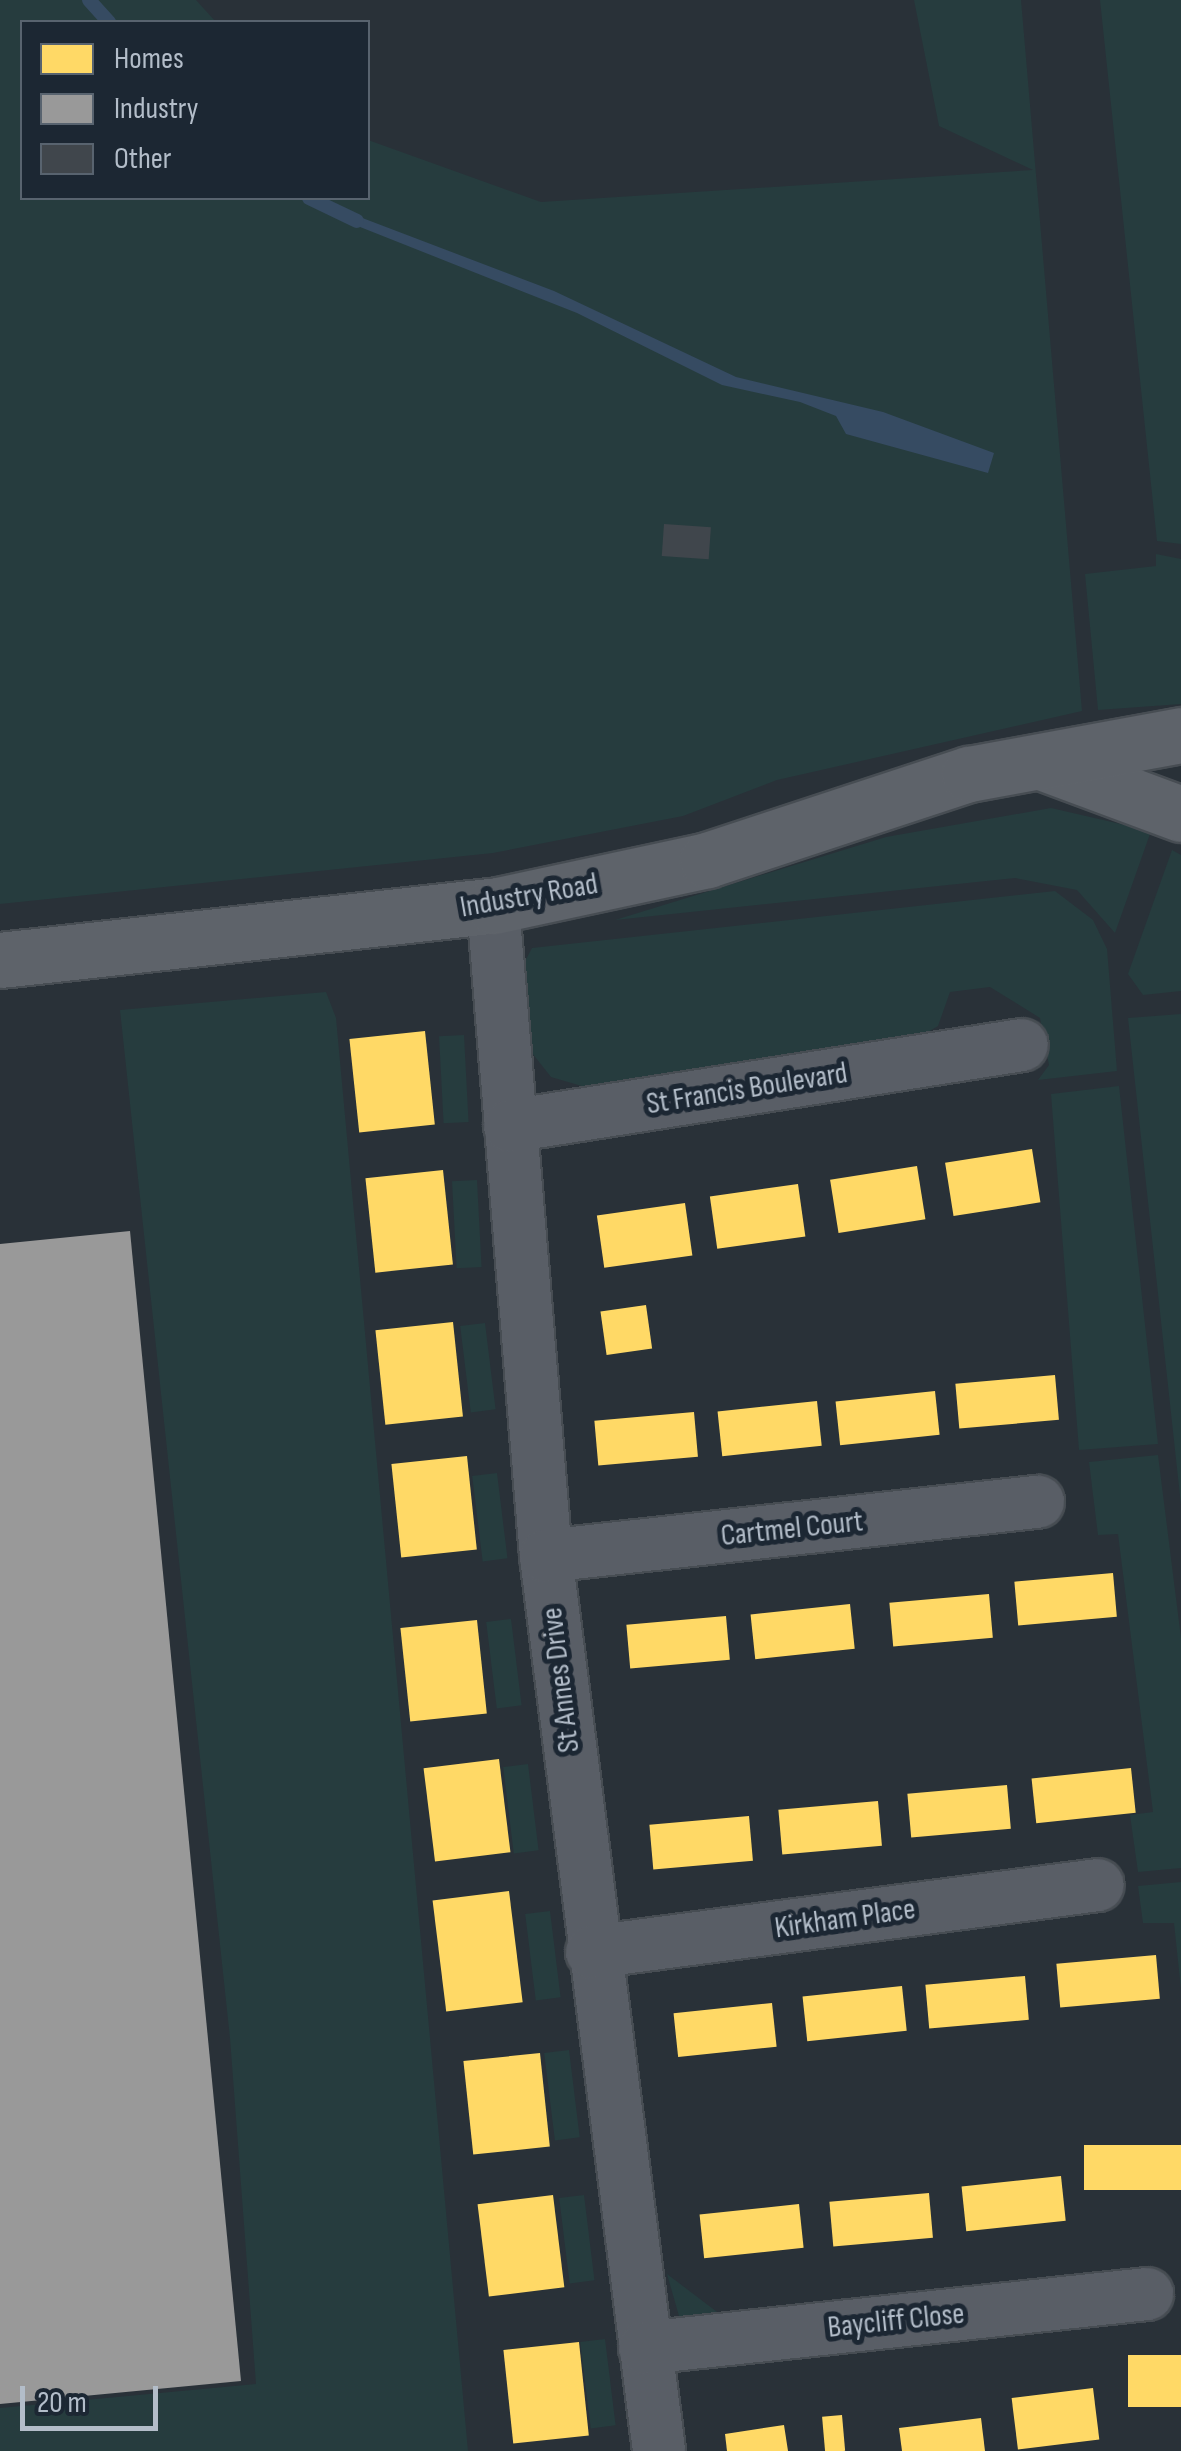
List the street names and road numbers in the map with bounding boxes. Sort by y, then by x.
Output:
street label: Industry Road [457,866,601,926]
street label: St Francis Boulevard [644,1055,850,1123]
street label: Cartmel Court [719,1504,865,1554]
street label: St Annes Drive [534,1605,588,1755]
street label: Kirkham Place [772,1891,918,1947]
street label: Baycliff Close [826,2296,966,2346]

